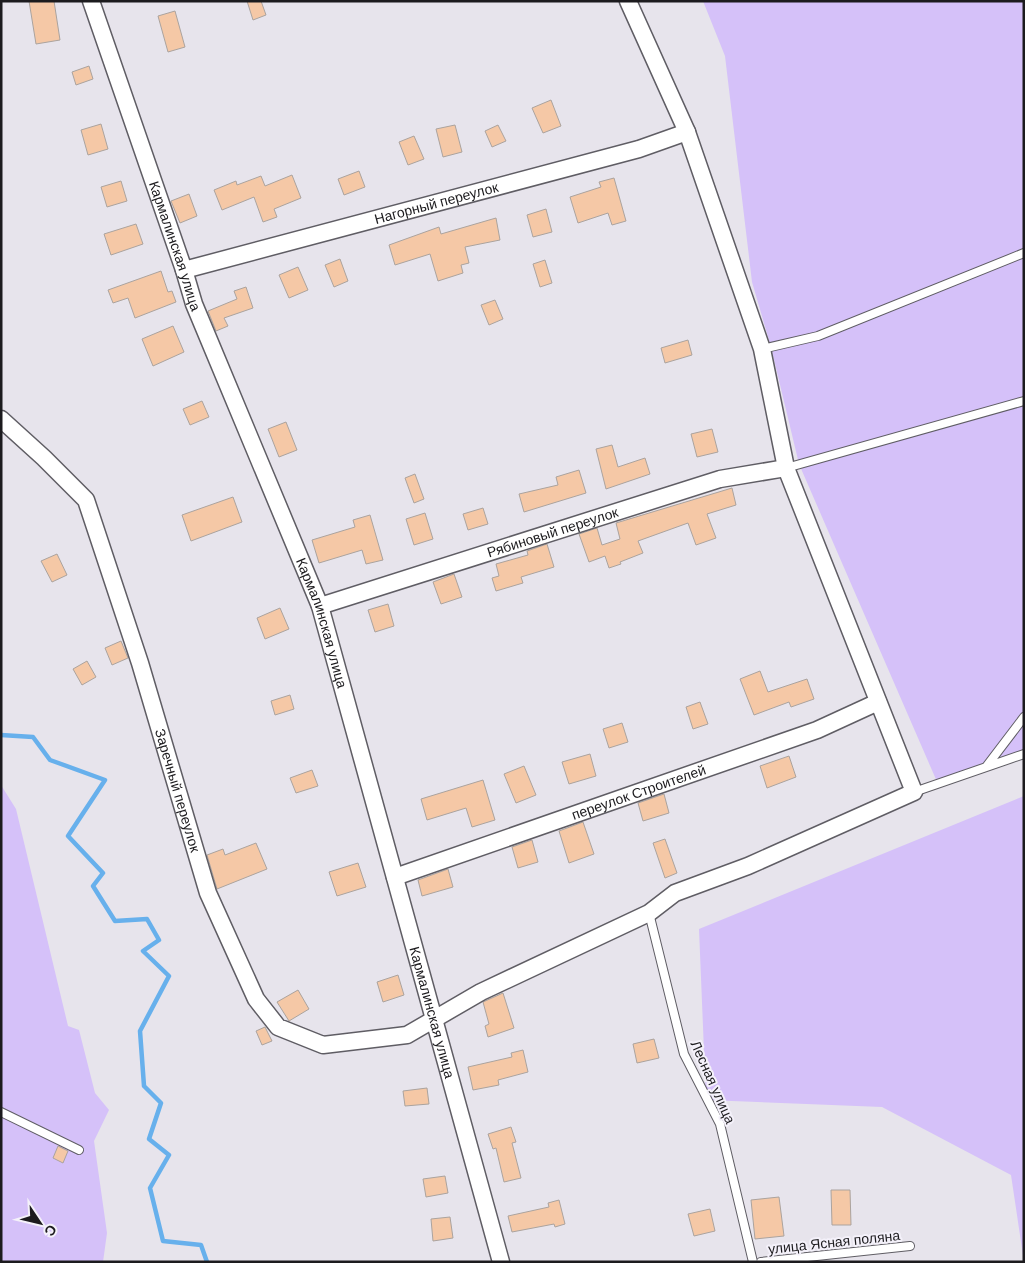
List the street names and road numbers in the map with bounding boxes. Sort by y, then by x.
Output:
street label: Нагорный переулок [372,178,501,228]
street label: Кармалинская улица [145,179,205,314]
street label: Рябиновый переулок [485,503,621,561]
street label: Кармалинская улица [292,555,351,690]
street label: Заречный переулок [151,727,205,855]
street label: переулок Строителей [569,760,708,824]
street label: Кармалинская улица [405,945,459,1081]
street label: Лесная улица [687,1038,739,1127]
street label: улица Ясная поляна [767,1226,901,1258]

